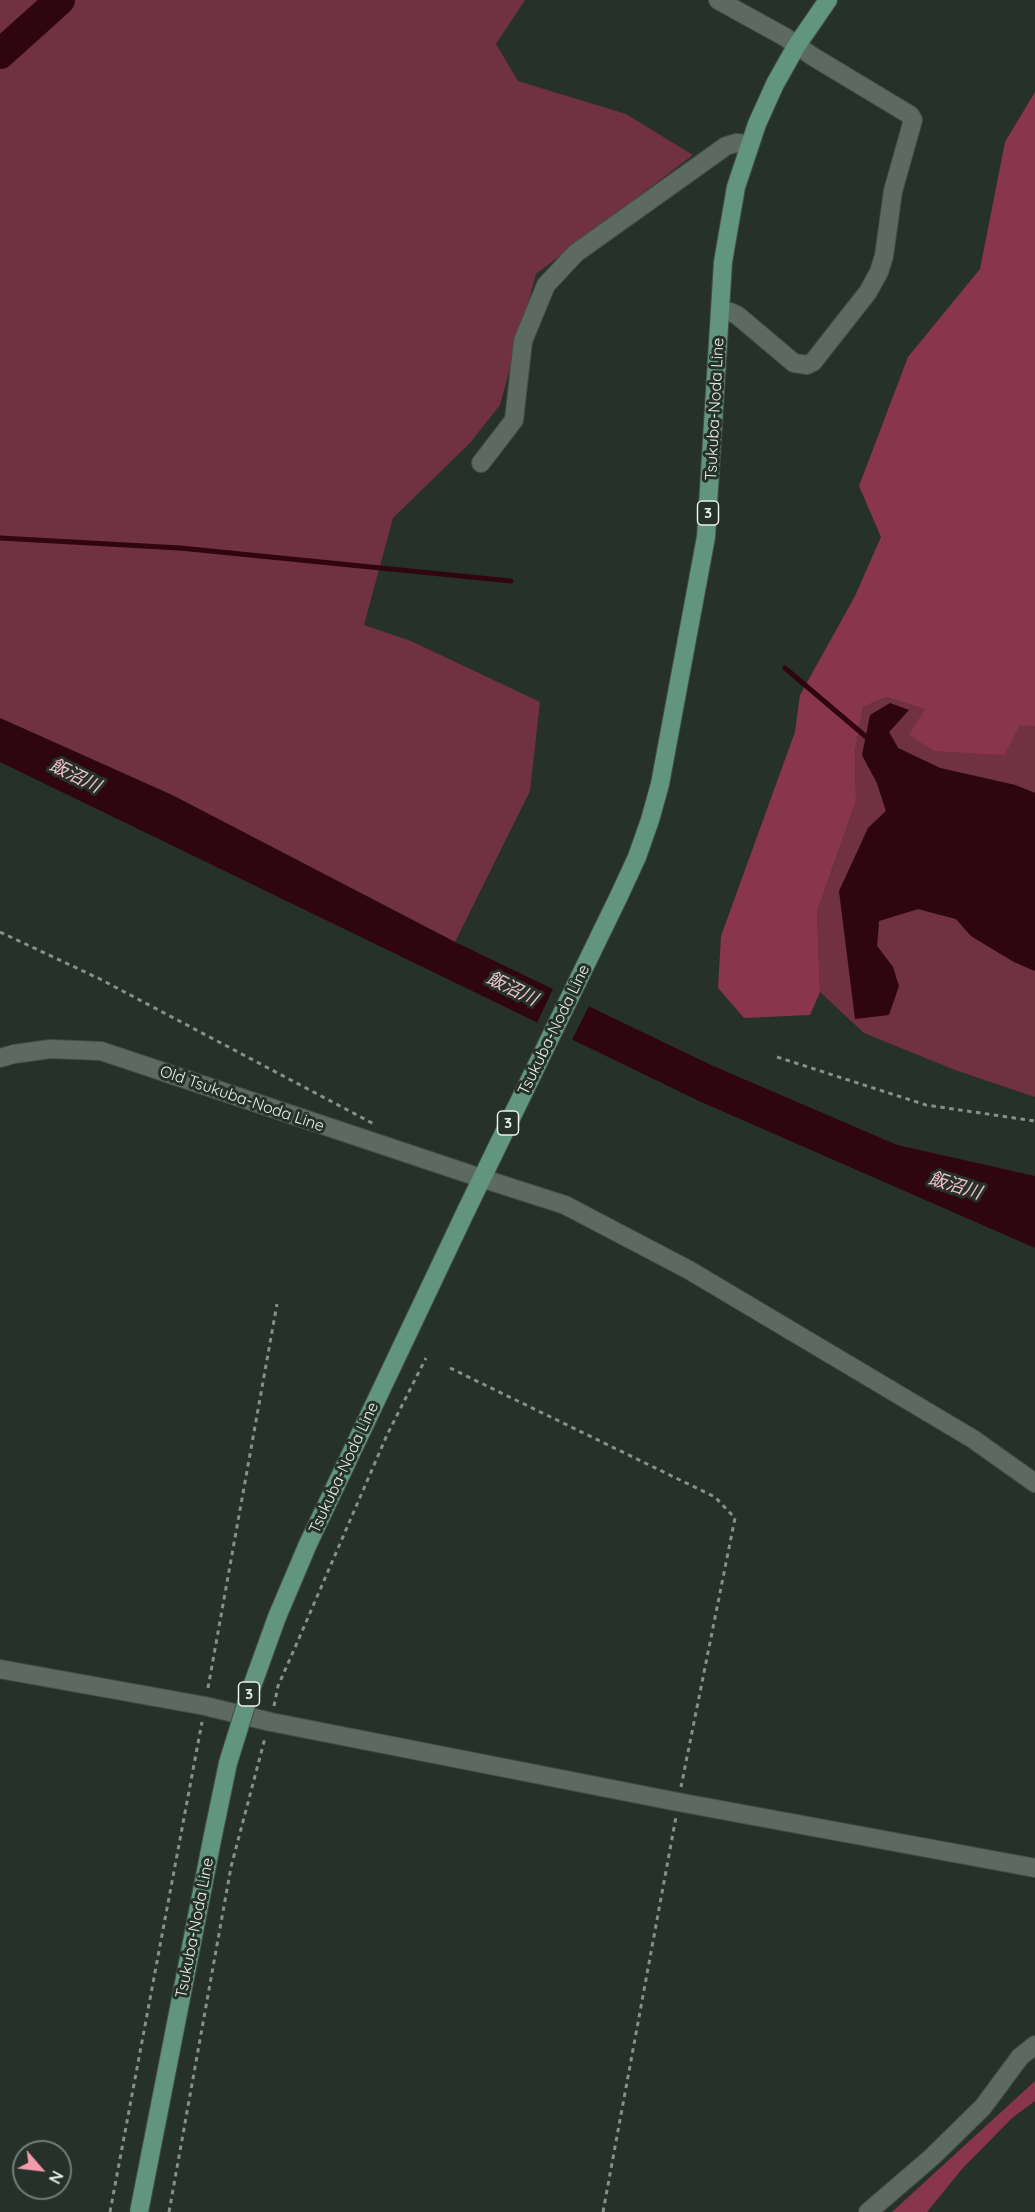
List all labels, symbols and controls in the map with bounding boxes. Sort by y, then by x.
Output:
street label: Tsukuba-Noda Line [702,337,728,481]
road number: 3 [698,501,718,525]
water label: 飯沼川 [46,754,104,798]
street label: Tsukuba-Noda Line [514,962,594,1098]
water label: 飯沼川 [483,967,541,1011]
street label: Old Tsukuba-Noda Line [157,1062,327,1136]
road number: 3 [498,1111,518,1135]
water label: 飯沼川 [926,1168,984,1204]
street label: Tsukuba-Noda Line [305,1399,383,1537]
road number: 3 [238,1682,260,1706]
street label: Tsukuba-Noda Line [172,1856,218,2000]
north arrow [12,2140,72,2200]
text: N [45,2168,68,2187]

